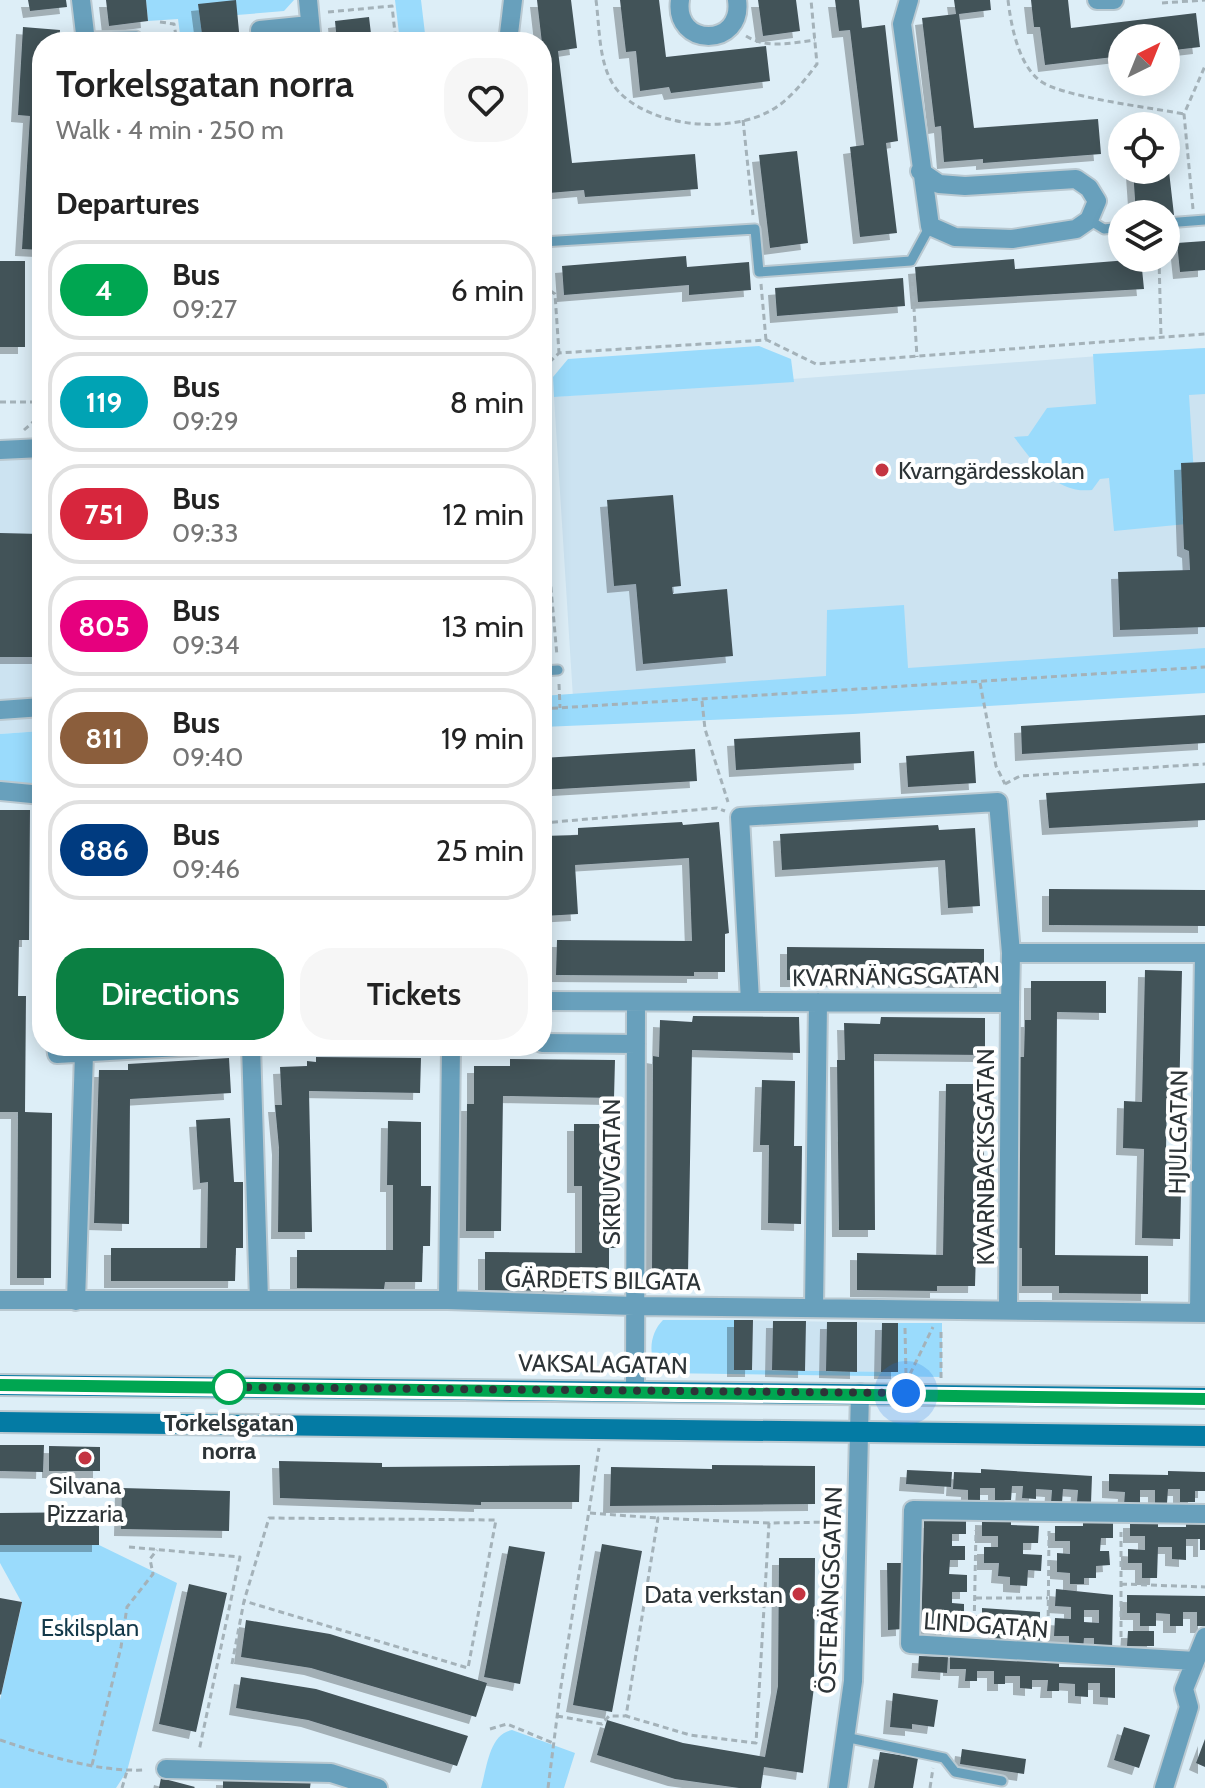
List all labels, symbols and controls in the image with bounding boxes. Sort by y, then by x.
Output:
north arrow [1108,24,1180,96]
map controls [1108,24,1180,272]
button: heart [444,58,528,142]
text: Torkelsgatan norra [56,60,354,107]
button: locate [1108,112,1180,184]
text: Walk · 4 min · 250 m [56,114,284,146]
text: Departures [56,185,200,222]
button: layers [1108,200,1180,272]
text: Bus [172,256,220,293]
text: 6 min [451,272,524,309]
text: 4 [95,273,113,307]
text: 09:27 [172,293,237,325]
text: Bus [172,368,220,405]
text: 8 min [450,384,524,421]
text: 119 [86,385,122,419]
text: 09:29 [172,405,239,437]
place label: Kvarngärdesskolan [898,456,1085,485]
marker: Kvarngärdesskolan [873,461,891,479]
text: Bus [172,480,220,517]
text: 12 min [442,496,524,533]
text: 751 [84,497,124,531]
text: 09:33 [172,517,238,549]
text: Bus [172,592,220,629]
text: 13 min [442,608,524,645]
text: 805 [78,609,130,643]
text: 09:34 [172,629,239,661]
text: Bus [172,704,220,741]
text: 19 min [441,720,524,757]
text: 811 [85,721,123,755]
text: 09:40 [172,741,244,773]
text: Bus [172,816,220,853]
text: 25 min [436,832,524,869]
text: 886 [79,833,129,867]
text: 09:46 [172,853,240,885]
button: Directions [56,948,284,1040]
button: Tickets [300,948,528,1040]
street label: KVARNÄNGSGATAN [792,960,1000,992]
street label: KVARNBACKSGATAN [971,1048,1000,1266]
street label: HJULGATAN [1162,1069,1194,1195]
street label: SKRUVGATAN [597,1099,626,1245]
street label: GÄRDETS BILGATA [505,1264,702,1296]
street label: VAKSALAGATAN [518,1348,688,1380]
marker: Torkelsgatan norra [212,1370,246,1404]
your location [886,1373,926,1413]
place label: Torkelsgatan norra [164,1408,294,1465]
marker: Silvana Pizzaria [76,1449,94,1467]
place label: Silvana Pizzaria [47,1471,124,1528]
street label: ÖSTERÄNGSGATAN [812,1486,848,1694]
place label: Data verkstan [644,1580,783,1609]
marker: Data verkstan [790,1585,808,1603]
street label: LINDGATAN [923,1606,1049,1644]
park label: Eskilsplan [41,1613,139,1642]

